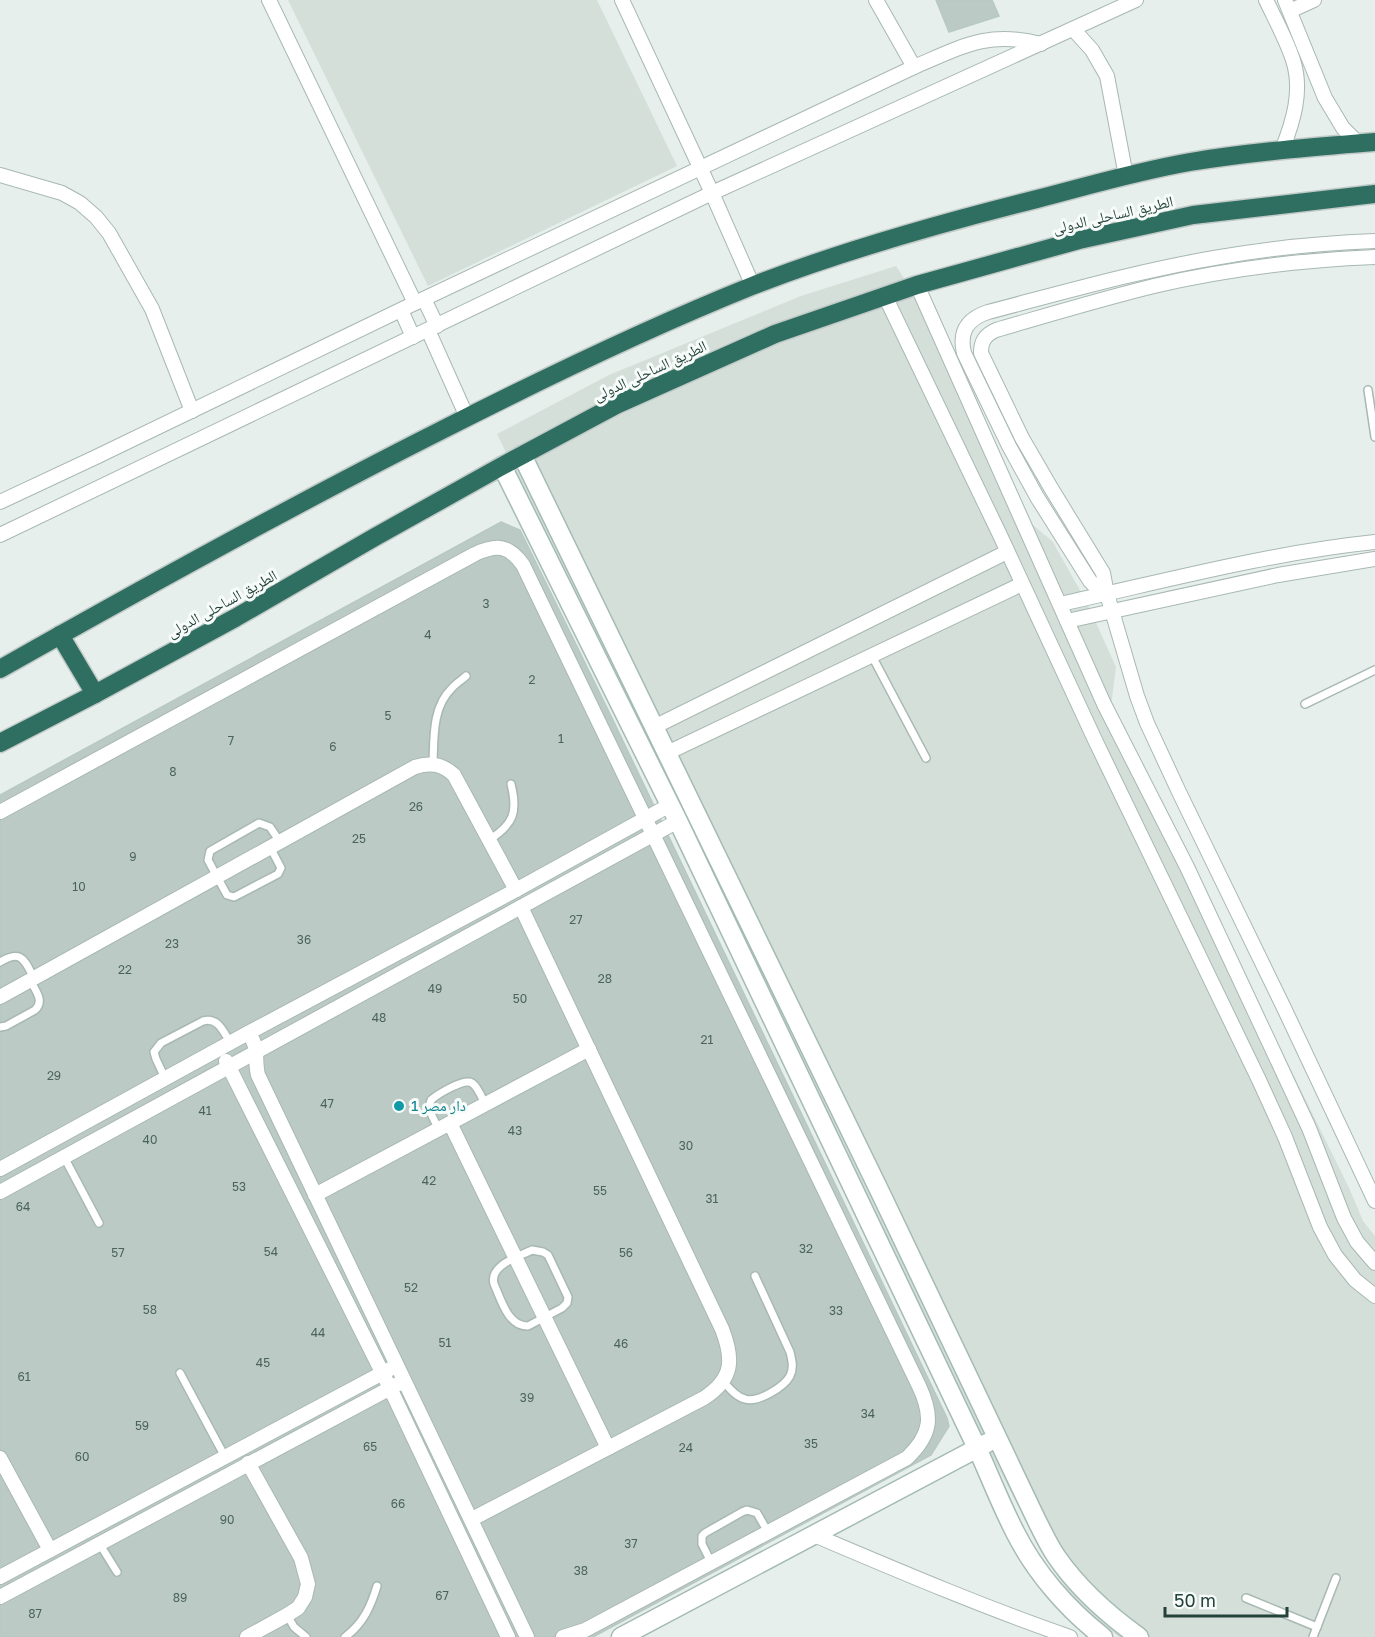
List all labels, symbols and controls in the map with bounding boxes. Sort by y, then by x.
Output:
street label: الطريق الساحلى الدولى [1051,191,1175,239]
street label: الطريق الساحلى الدولى [590,336,710,406]
street label: الطريق الساحلى الدولى [163,565,281,643]
house number: 3 [482,596,490,611]
house number: 4 [424,627,432,642]
house number: 2 [529,672,536,687]
house number: 5 [385,708,392,723]
house number: 1 [558,731,564,746]
house number: 7 [228,733,234,748]
house number: 6 [329,739,337,754]
house number: 8 [169,764,177,779]
house number: 26 [409,799,423,814]
house number: 25 [352,831,366,846]
house number: 9 [129,849,137,864]
house number: 10 [72,879,86,894]
house number: 27 [569,912,583,927]
house number: 36 [297,932,311,947]
house number: 23 [165,936,179,951]
house number: 22 [118,962,132,977]
house number: 28 [598,971,612,986]
house number: 49 [428,981,442,996]
house number: 50 [513,991,527,1006]
house number: 48 [372,1010,386,1025]
house number: 21 [701,1032,714,1047]
house number: 29 [47,1068,61,1083]
house number: 47 [320,1096,334,1111]
place label: دار مصر 1 [411,1096,466,1115]
marker: دار مصر 1 [392,1099,406,1113]
house number: 41 [198,1103,212,1118]
house number: 43 [508,1123,522,1138]
house number: 40 [143,1132,157,1147]
house number: 30 [679,1138,693,1153]
house number: 42 [422,1173,436,1188]
house number: 53 [232,1179,246,1194]
house number: 55 [593,1183,607,1198]
house number: 31 [706,1191,719,1206]
house number: 64 [16,1199,30,1214]
house number: 32 [799,1241,813,1256]
house number: 54 [264,1244,278,1259]
house number: 57 [111,1245,125,1260]
house number: 56 [619,1245,633,1260]
house number: 52 [404,1280,418,1295]
house number: 58 [143,1302,157,1317]
house number: 33 [829,1303,843,1318]
house number: 44 [311,1325,325,1340]
house number: 51 [439,1335,452,1350]
house number: 46 [614,1336,628,1351]
house number: 45 [256,1355,270,1370]
house number: 61 [17,1369,31,1384]
house number: 39 [520,1390,534,1405]
house number: 34 [861,1406,875,1421]
house number: 59 [135,1418,149,1433]
house number: 35 [804,1436,818,1451]
house number: 65 [363,1439,377,1454]
house number: 24 [679,1440,693,1455]
house number: 60 [75,1449,89,1464]
house number: 66 [391,1496,405,1511]
house number: 90 [220,1512,234,1527]
house number: 37 [624,1536,638,1551]
house number: 38 [574,1563,588,1578]
scale bar [1165,1580,1286,1618]
house number: 67 [435,1588,449,1603]
text: 50 m [1174,1589,1216,1611]
house number: 89 [173,1590,187,1605]
house number: 87 [28,1606,42,1621]

